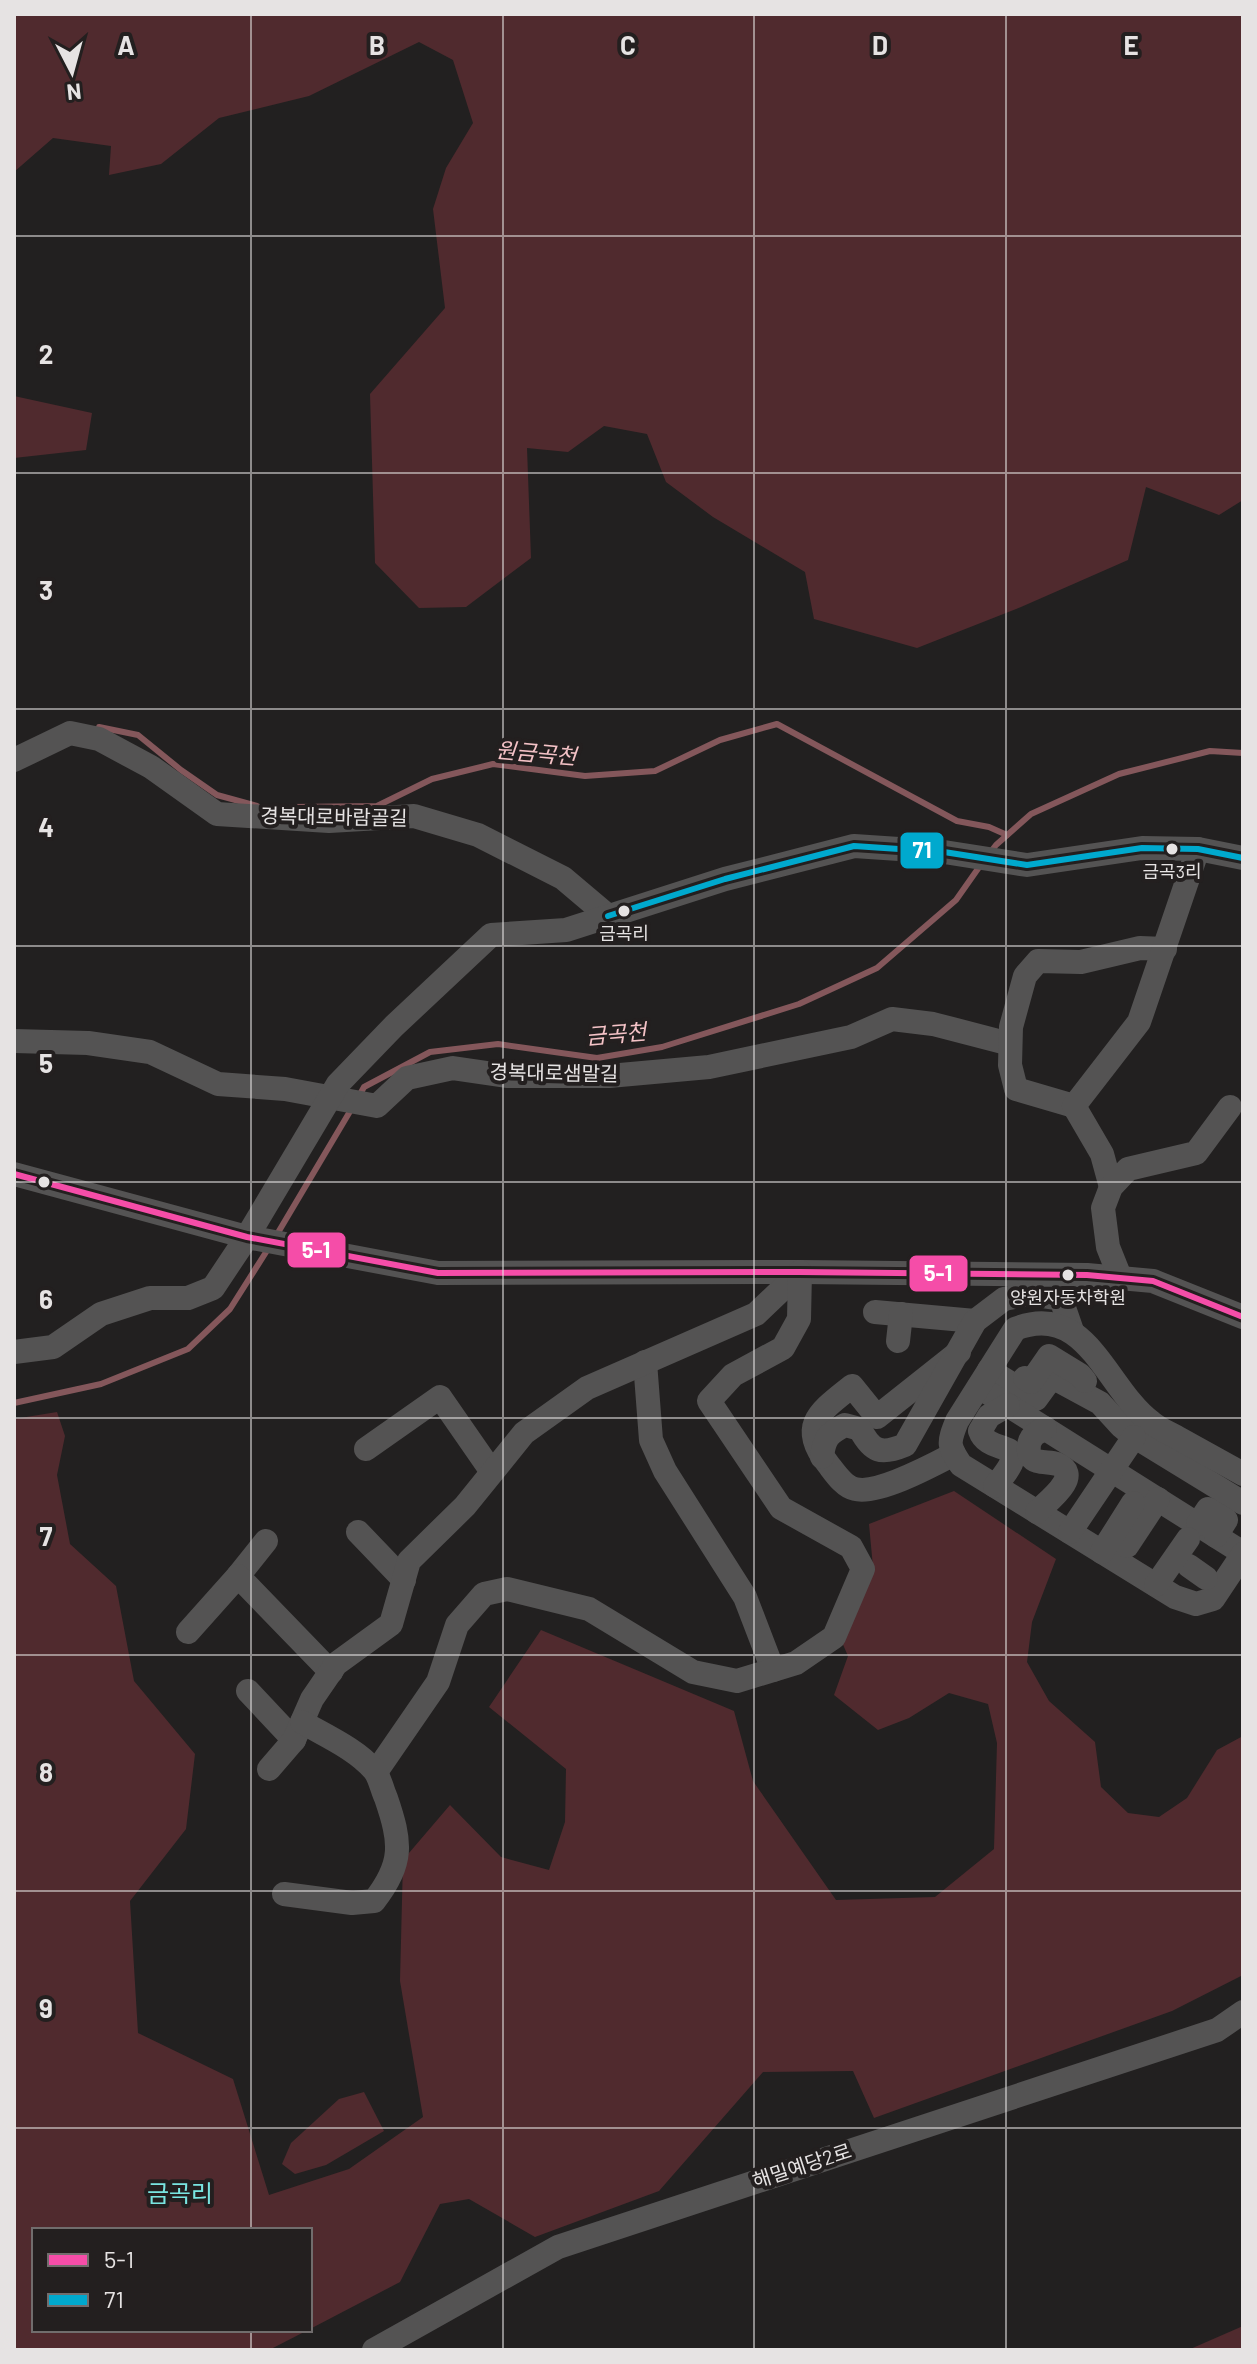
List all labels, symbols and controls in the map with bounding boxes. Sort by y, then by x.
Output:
text: A [117,29,135,60]
text: B [369,29,385,60]
text: C [620,29,636,60]
text: D [872,29,888,60]
text: E [1123,29,1139,60]
north arrow [32,32,112,112]
text: N [66,79,83,107]
text: 2 [39,338,53,369]
text: 3 [39,574,53,605]
water label: 원금곡천 [495,736,580,769]
street label: 경복대로바람골길 [260,803,408,829]
text: 4 [38,811,54,842]
line badge: 71 [899,831,945,870]
text: 71 [913,836,931,862]
marker: 금곡3리 [1164,841,1180,857]
place label: 금곡3리 [1143,860,1201,882]
marker: 금곡리 [616,903,632,919]
place label: 금곡리 [599,922,649,944]
water label: 금곡천 [585,1017,650,1049]
text: 5 [39,1047,53,1078]
street label: 경복대로샘말길 [489,1059,619,1085]
unlabelled marker [36,1174,52,1190]
line badge: 5-1 [286,1231,347,1269]
text: 5-1 [302,1236,330,1262]
line badge: 5-1 [908,1254,969,1293]
text: 5-1 [924,1259,952,1285]
marker: 양원자동차학원 [1060,1267,1076,1283]
text: 6 [39,1283,53,1314]
place label: 양원자동차학원 [1010,1286,1126,1308]
text: 7 [40,1520,53,1551]
text: 8 [39,1756,53,1787]
text: 9 [39,1992,53,2023]
street label: 해밀예당2로 [749,2138,854,2192]
district label: 금곡리 [147,2178,213,2207]
legend [32,2228,312,2332]
text: 5-1 [104,2244,134,2273]
text: 71 [104,2284,124,2313]

